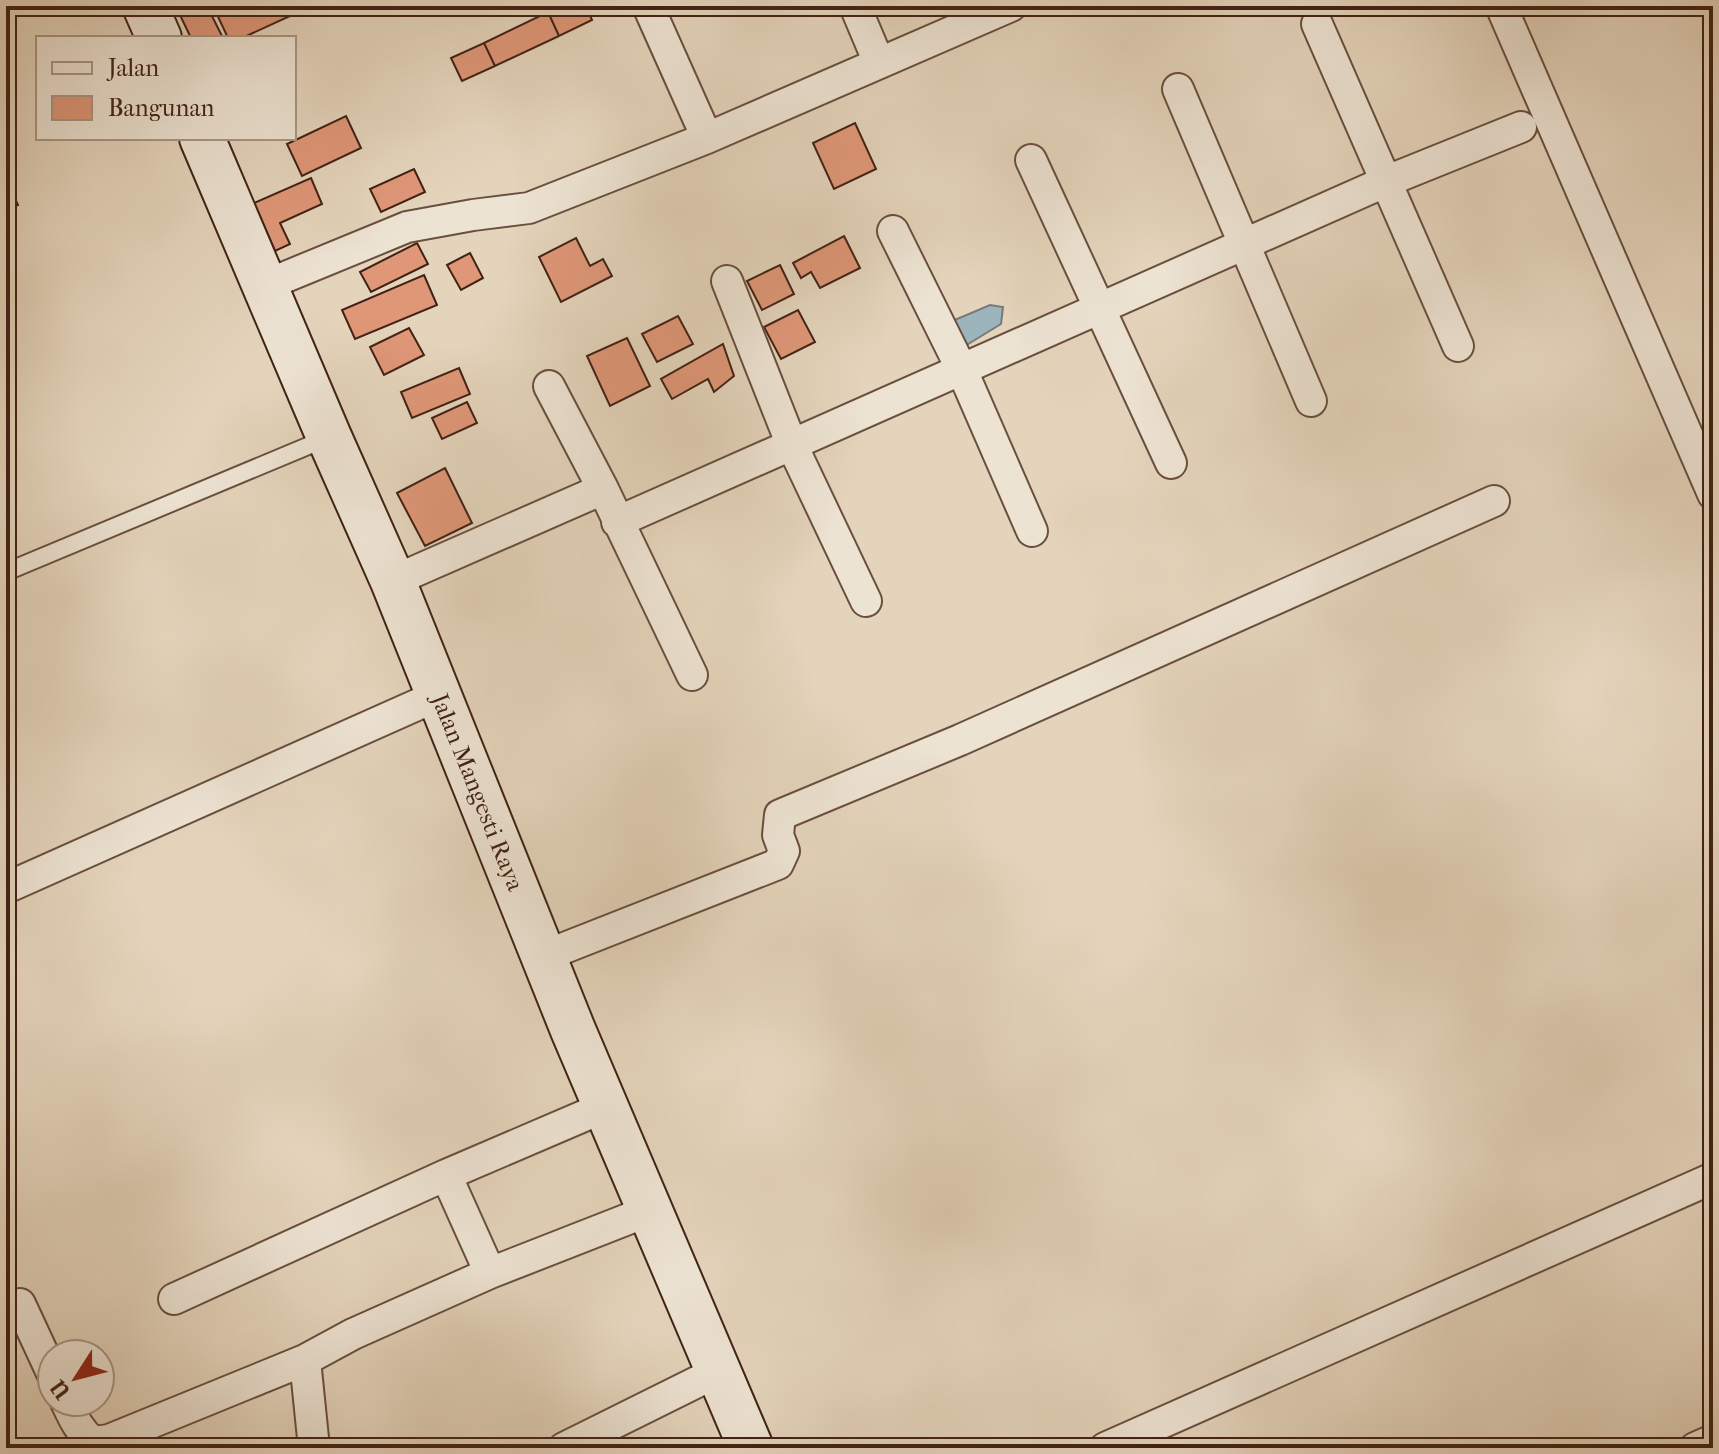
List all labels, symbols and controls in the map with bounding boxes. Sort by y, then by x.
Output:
legend [36,36,296,140]
text: Jalan [106,54,159,82]
text: Bangunan [108,94,214,122]
street label: Jalan Mangesti Raya [425,688,530,896]
north arrow [36,1338,116,1418]
text: U [45,1374,77,1405]

